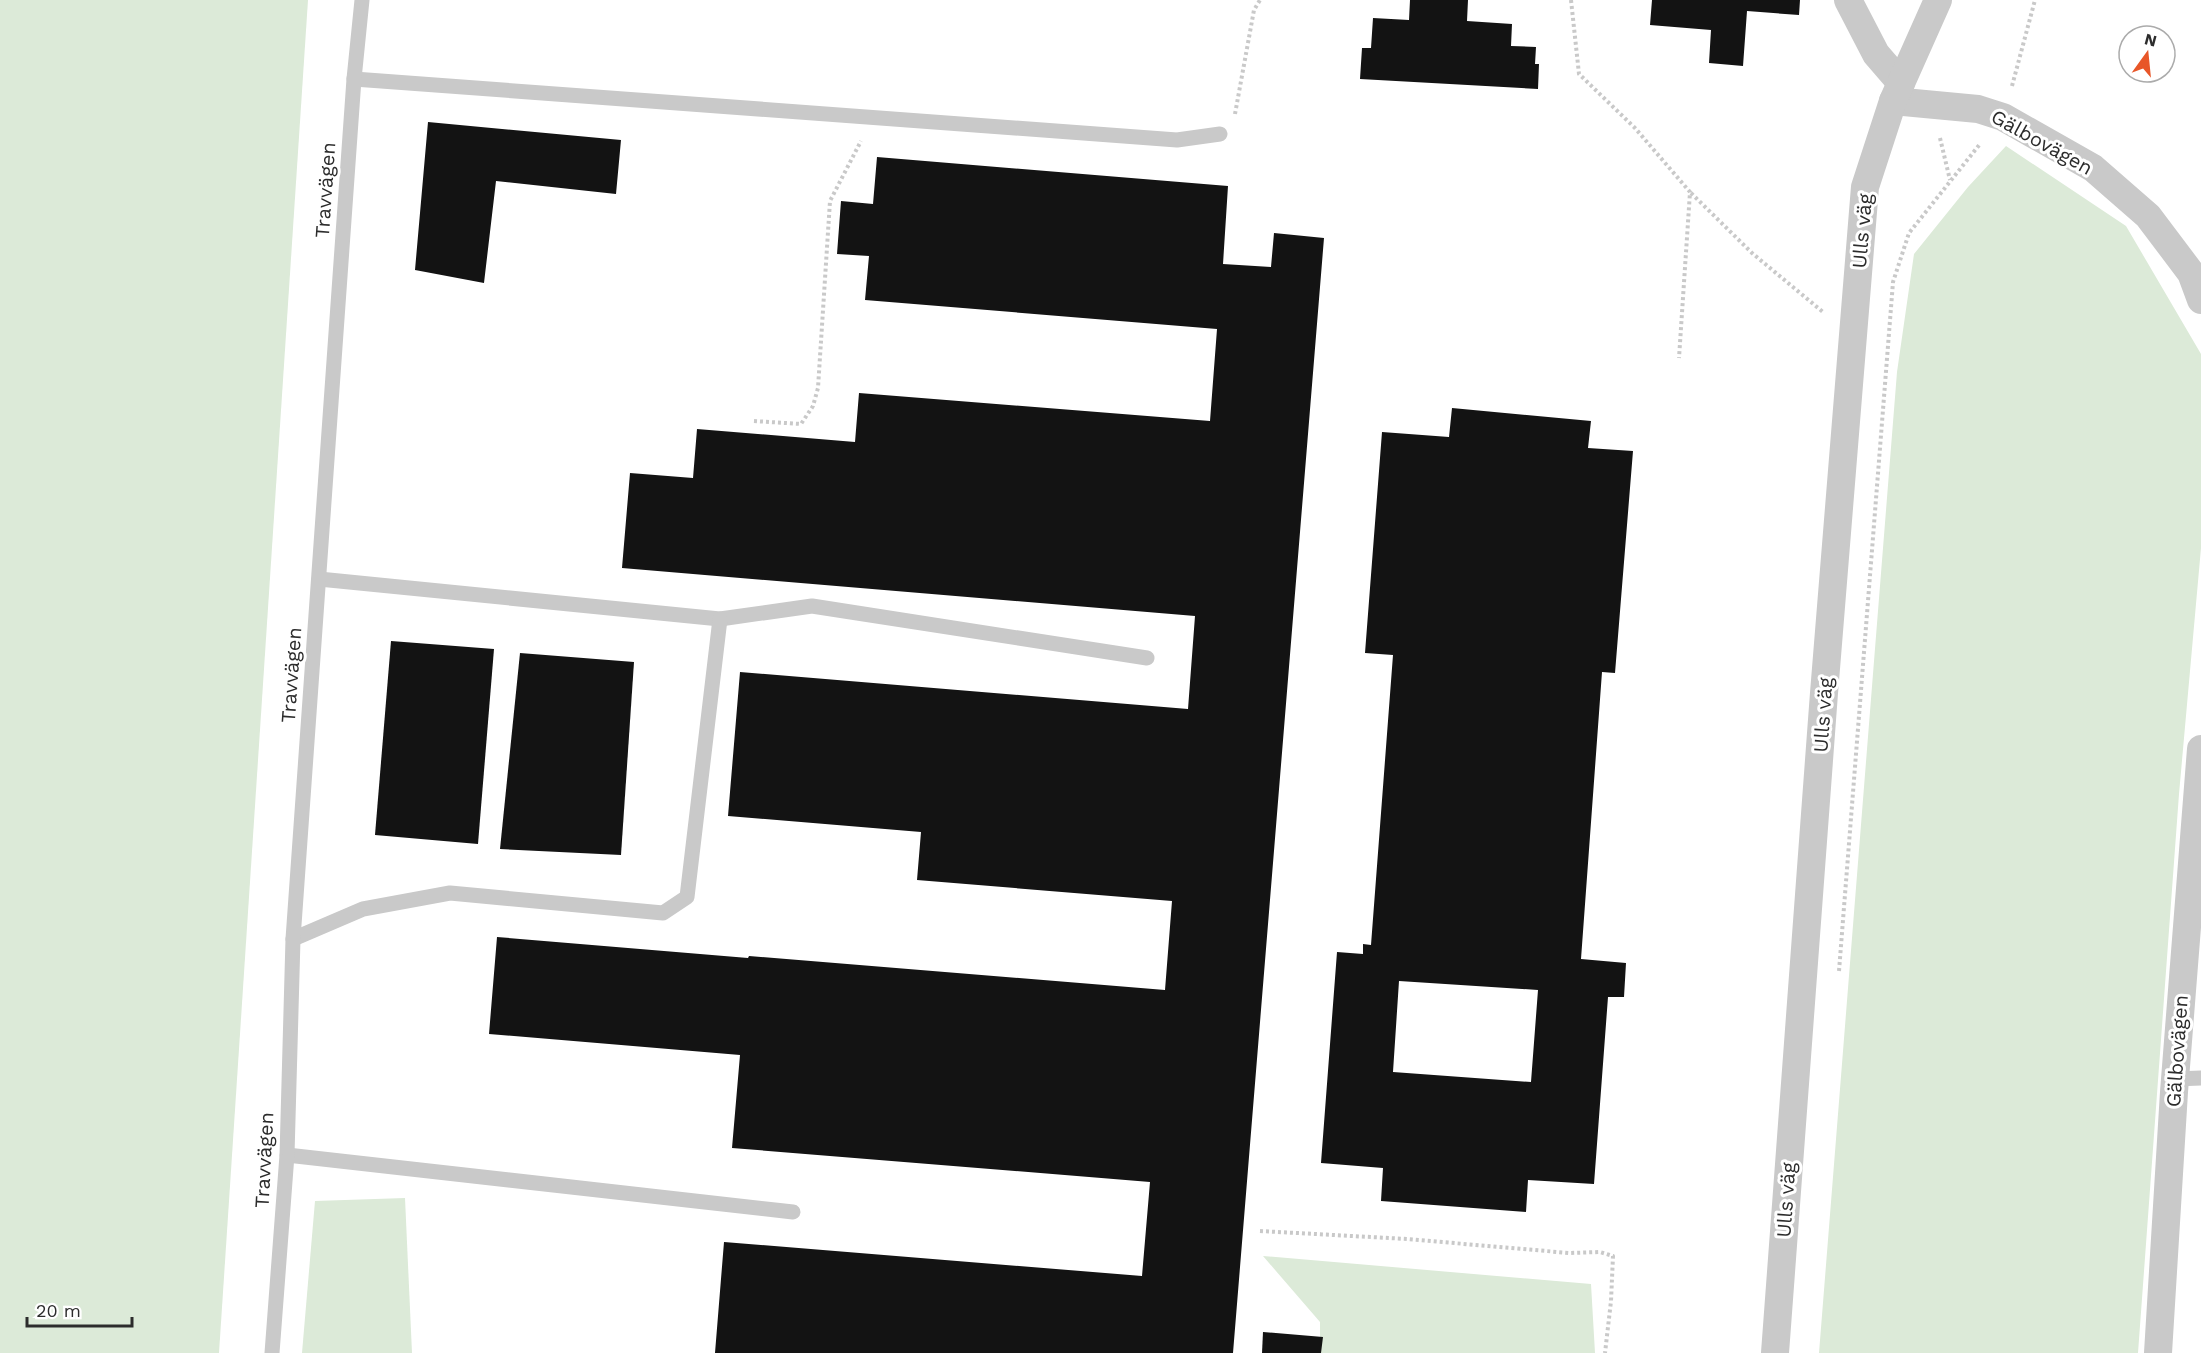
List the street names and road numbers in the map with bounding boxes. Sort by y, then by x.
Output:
street label: Gälbovägen [1987,104,2097,180]
street label: Travvägen [310,141,340,239]
street label: Ulls väg [1847,192,1877,270]
street label: Travvägen [276,626,306,724]
street label: Ulls väg [1808,676,1838,753]
street label: Gälbovägen [2161,994,2193,1108]
street label: Travvägen [250,1111,278,1209]
street label: Ulls väg [1771,1161,1801,1238]

